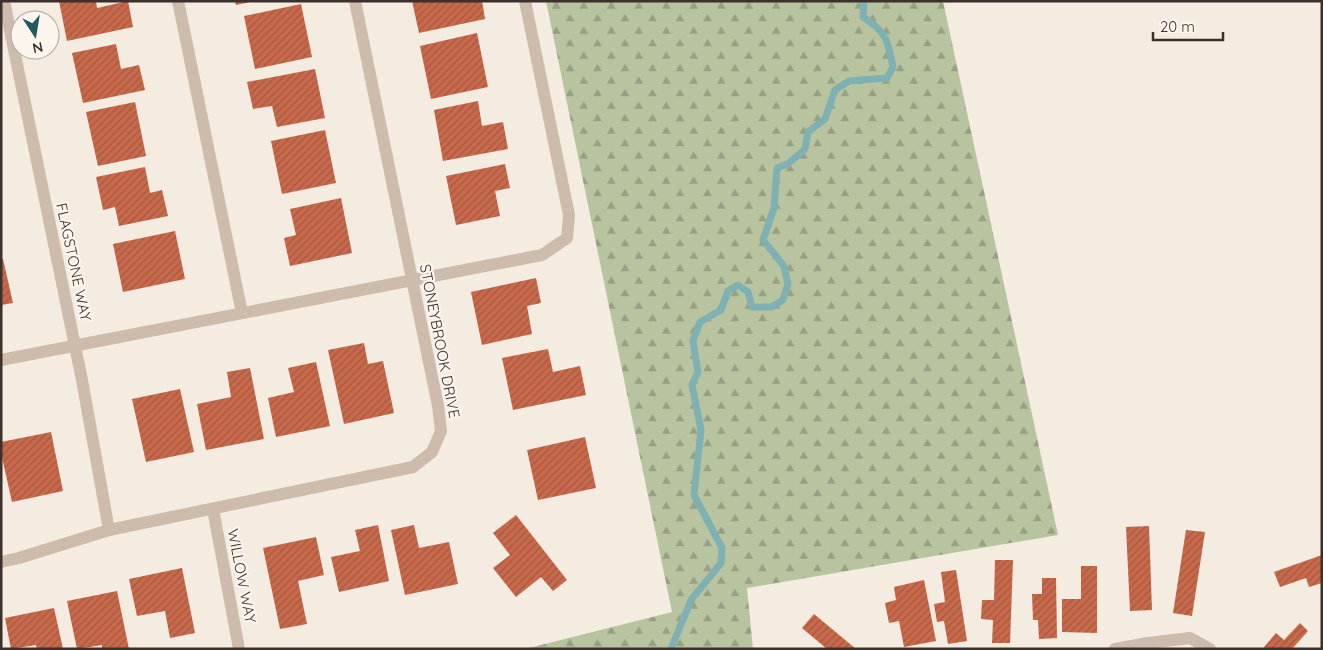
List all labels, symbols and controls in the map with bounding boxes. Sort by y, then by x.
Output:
north arrow [10,10,60,60]
scale bar [1153,10,1223,42]
text: 20 m [1160,17,1195,36]
text: N [31,38,45,58]
street label: FLAGSTONE WAY [52,201,96,323]
street label: STONEYBROOK DRIVE [416,262,464,420]
street label: WILLOW WAY [224,527,261,625]

